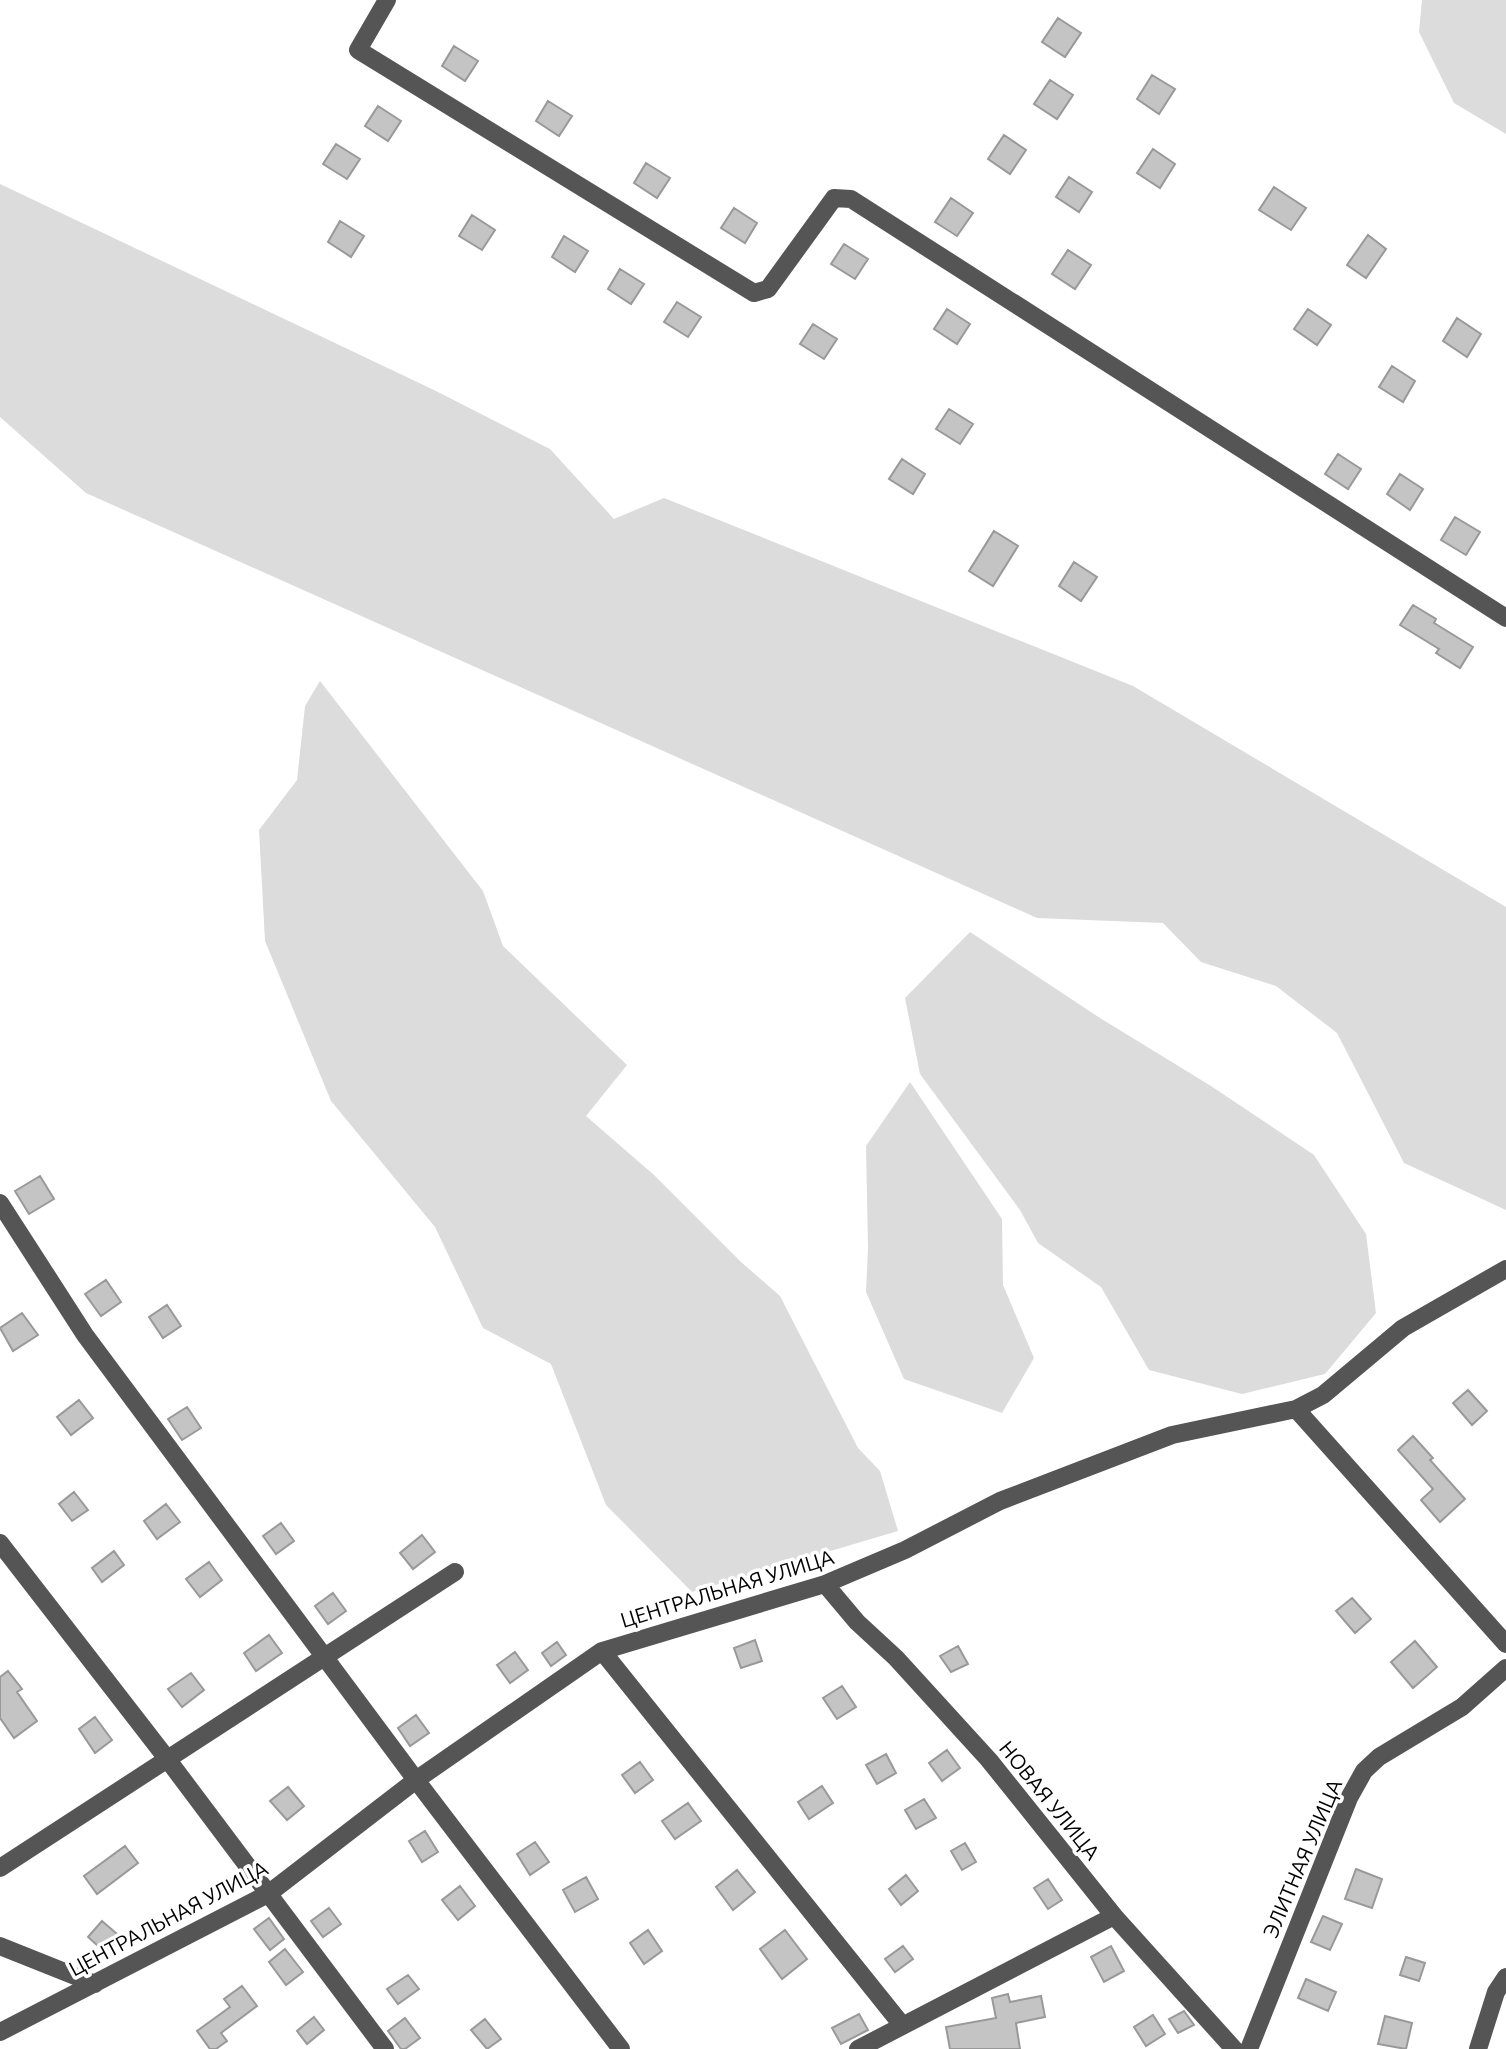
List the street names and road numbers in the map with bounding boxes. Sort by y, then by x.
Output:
street label: ЦЕНТРАЛЬНАЯ УЛИЦА [618,1544,837,1632]
street label: НОВАЯ УЛИЦА [995,1736,1105,1864]
street label: ЭЛИТНАЯ УЛИЦА [1258,1775,1346,1941]
street label: ЦЕНТРАЛЬНАЯ УЛИЦА [65,1855,272,1981]

